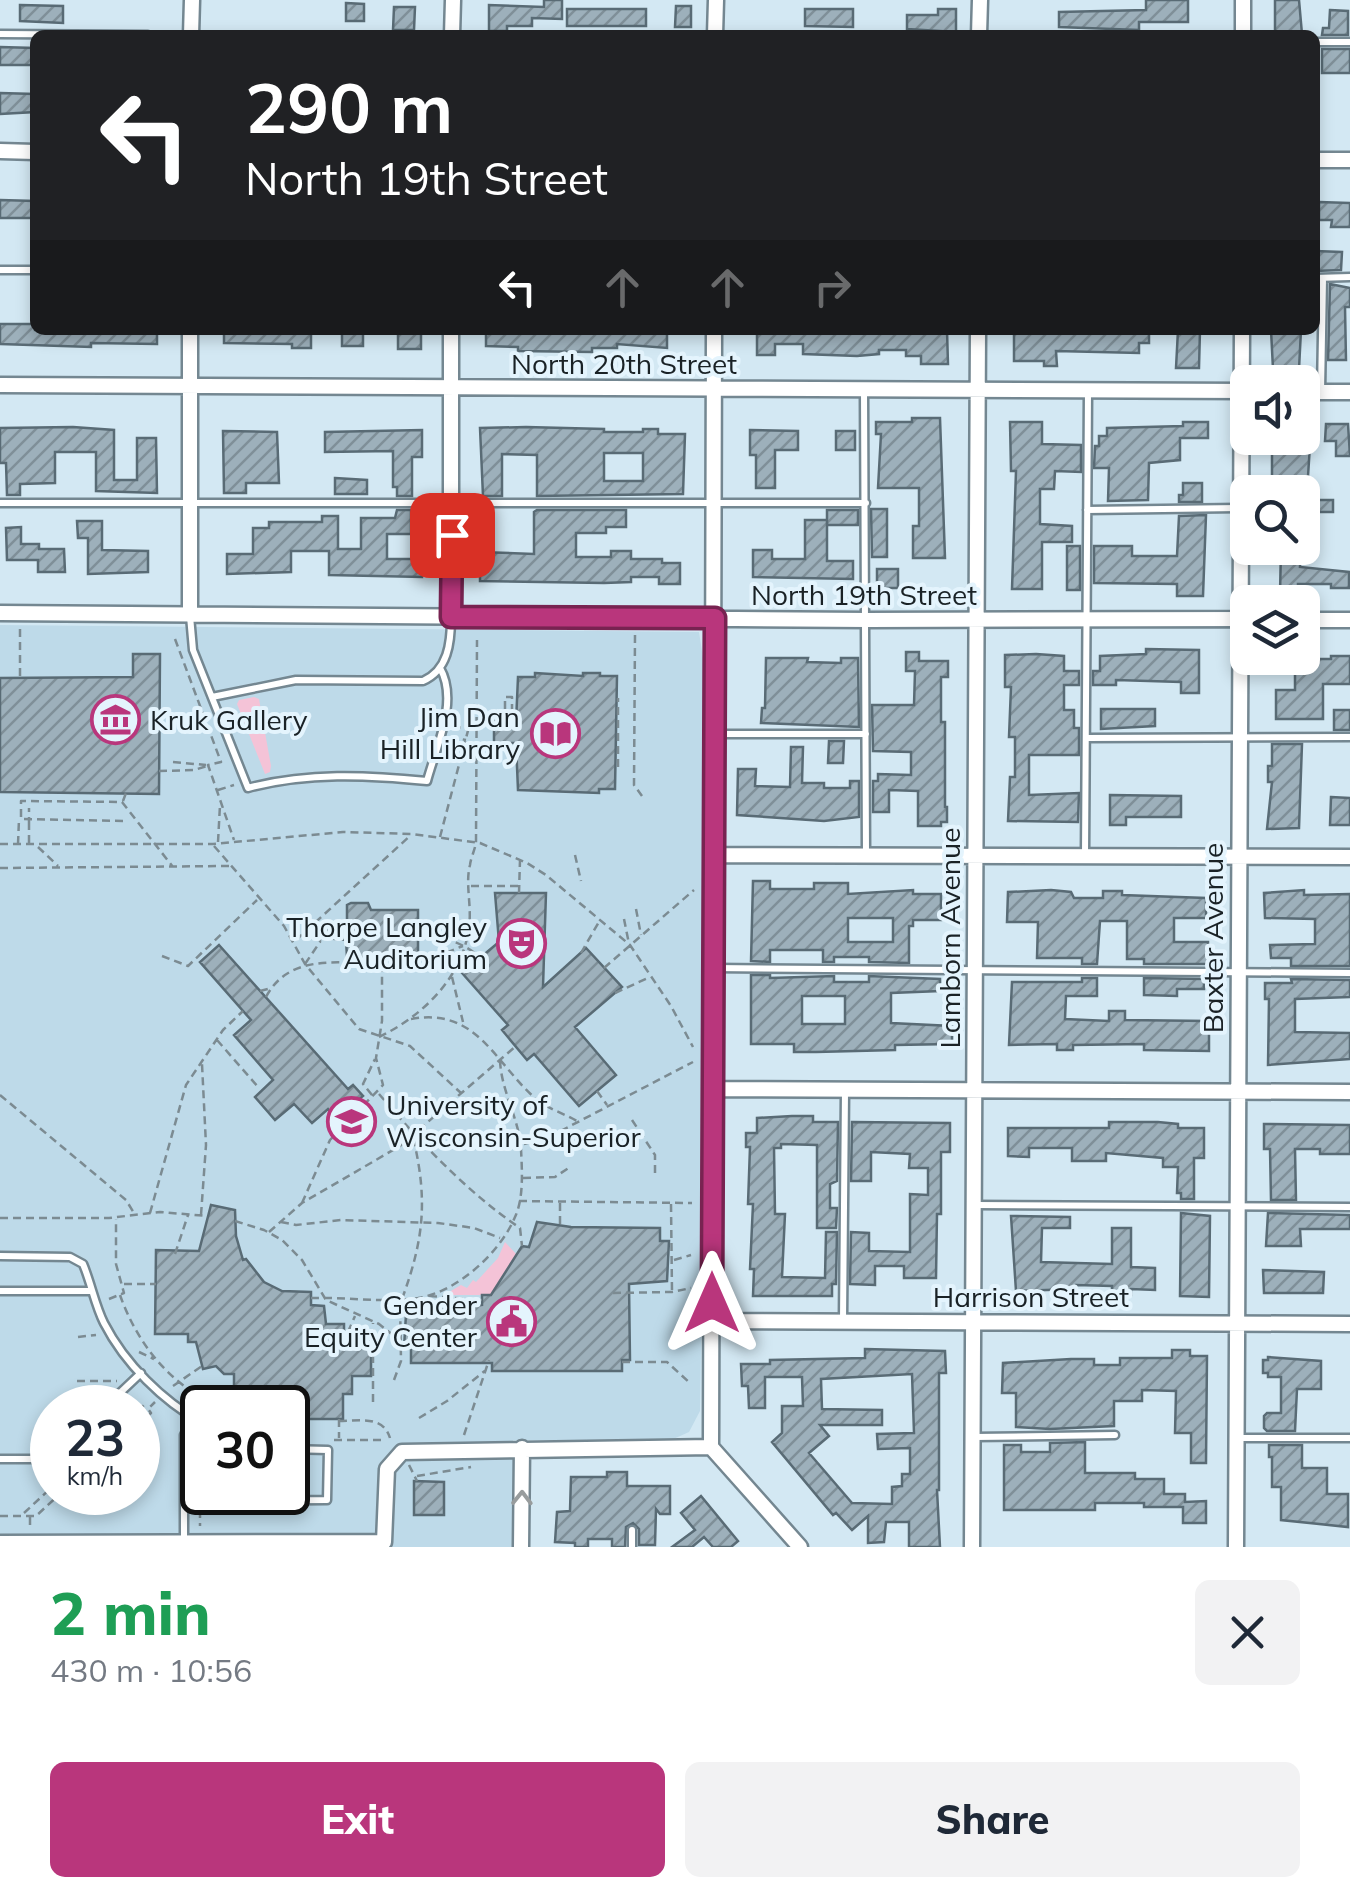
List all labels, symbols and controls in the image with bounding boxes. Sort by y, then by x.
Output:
text: 290 m [245,63,453,151]
icon: left [80,70,210,200]
text: North 19th Street [245,150,608,206]
icon: left [490,260,545,315]
icon: ahead [595,260,650,315]
icon: ahead [700,260,755,315]
icon: right [805,260,860,315]
street label: North 20th Street [511,346,737,381]
map controls [1230,365,1320,675]
button: sound [1230,365,1320,455]
button: search [1230,475,1320,565]
pin [410,493,495,578]
icon: arrive [425,508,480,563]
street label: North 19th Street [751,577,977,612]
button: layers [1230,585,1320,675]
museum icon: Kruk Gallery [89,694,141,746]
place label: Jim Dan Hill Library [380,699,520,766]
place label: Kruk Gallery [150,702,308,737]
library icon: Jim Dan Hill Library [529,707,581,759]
street label: Lamborn Avenue [932,828,967,1048]
street label: Baxter Avenue [1195,843,1230,1033]
place label: Thorpe Langley Auditorium [286,909,487,976]
theatre icon: Thorpe Langley Auditorium [496,917,548,969]
place label: University of Wisconsin-Superior [386,1087,641,1154]
school or university icon: University of Wisconsin-Superior [325,1095,377,1147]
position arrow [660,1251,764,1355]
street label: Harrison Street [933,1279,1129,1314]
place label: Gender Equity Center [304,1287,478,1354]
public building icon: Gender Equity Center [486,1295,538,1347]
speed limit sign: 30 [180,1385,310,1515]
text: 23 [65,1406,125,1469]
text: km/h [67,1460,123,1491]
one-way arrow [511,1489,533,1504]
text: 2 min [50,1575,211,1650]
button: close [1195,1580,1300,1685]
text: 430 m · 10:56 [50,1650,252,1690]
button: Exit [50,1762,665,1877]
button: Share [685,1762,1300,1877]

